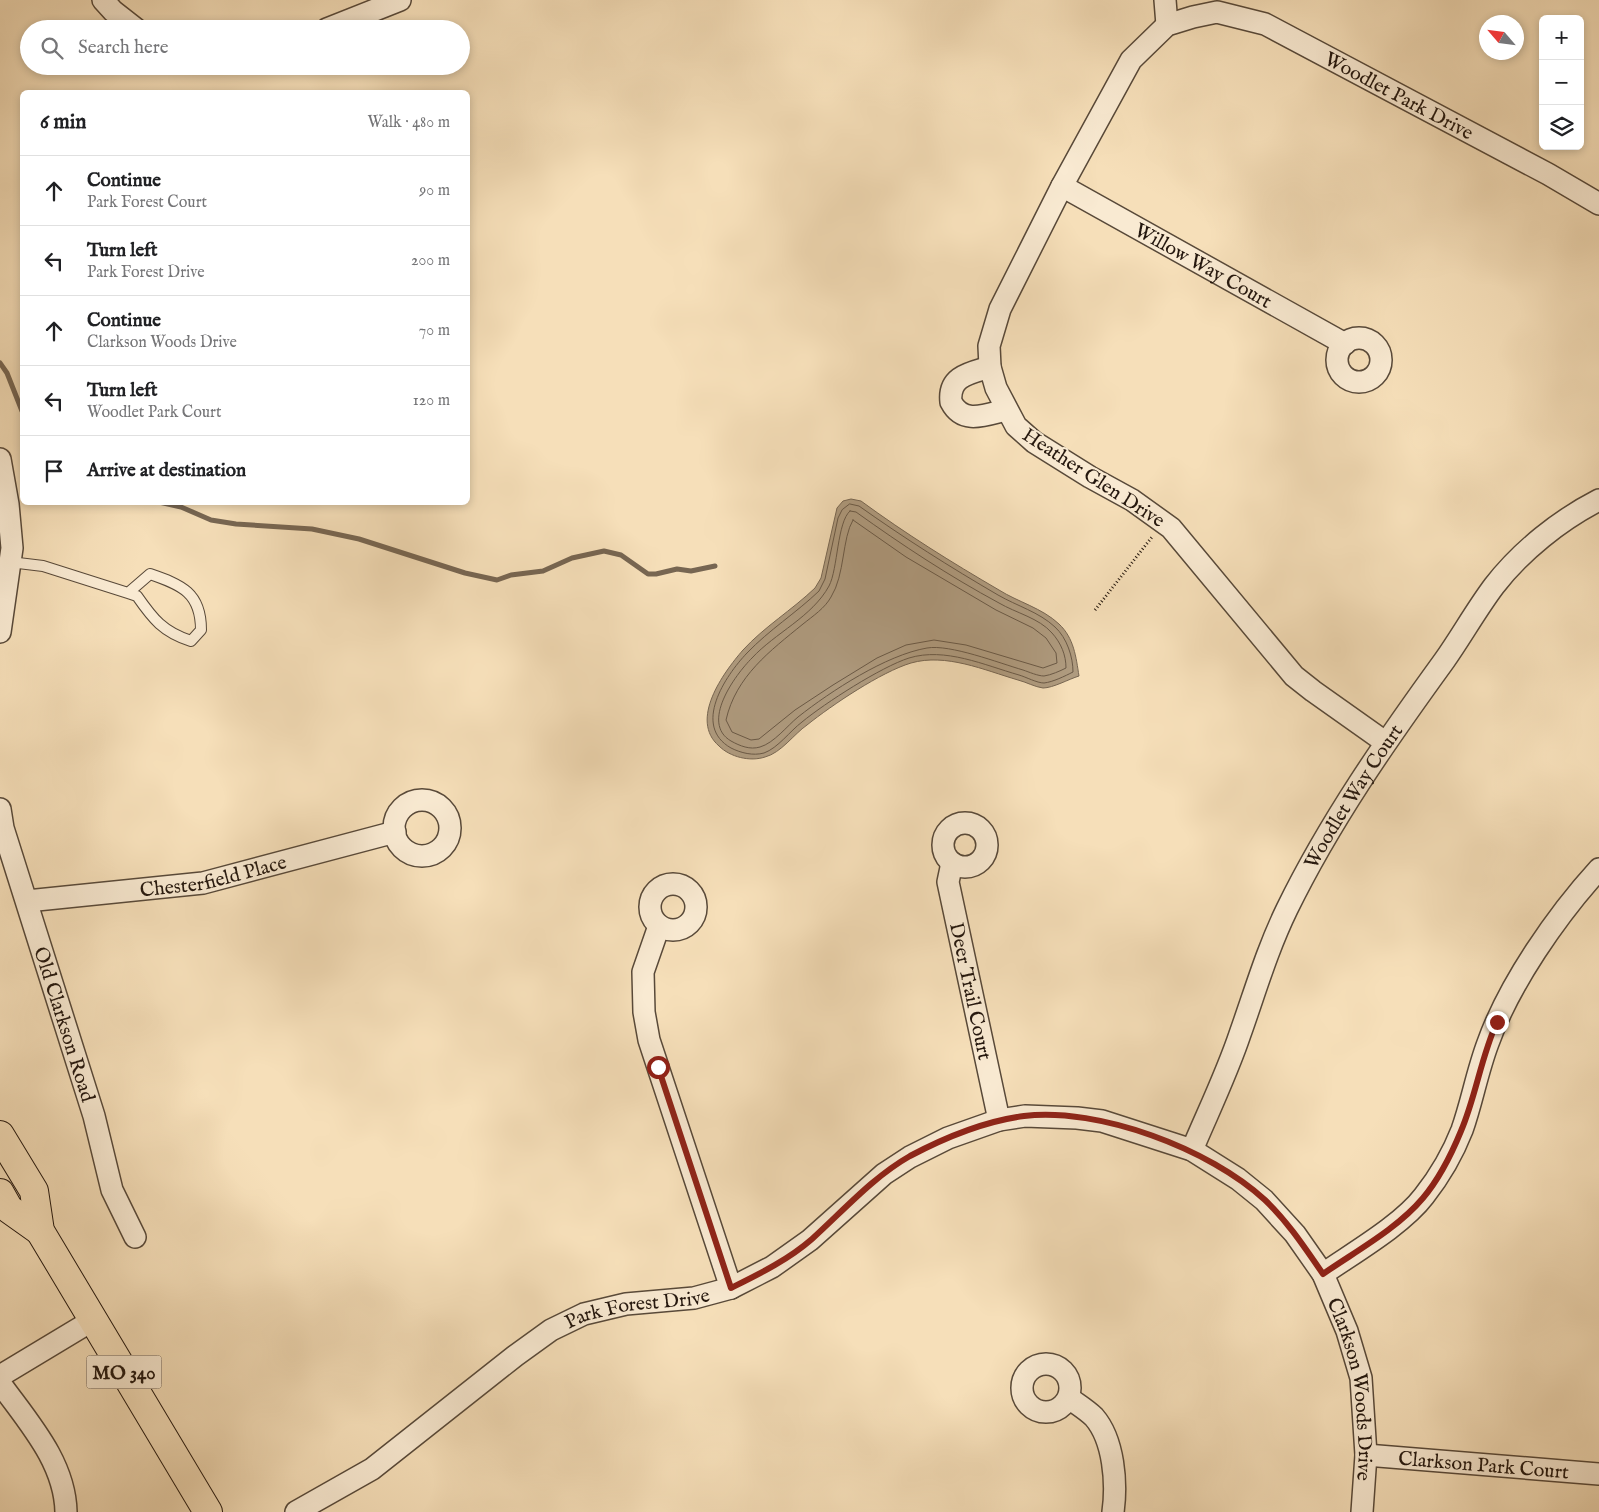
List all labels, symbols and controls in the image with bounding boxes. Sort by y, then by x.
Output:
north arrow [1479,15,1524,60]
map controls [1539,15,1584,150]
button: + [1539,15,1584,60]
search box [20,20,470,75]
icon: search [38,34,66,62]
text: Search here [78,36,169,60]
street label: Woodlet Park Drive [1320,47,1477,146]
button: − [1539,60,1584,105]
button: layers [1539,105,1584,150]
text: 6 min [40,109,86,136]
text: Walk · 480 m [368,113,450,133]
text: Continue [87,169,161,193]
icon: ahead [40,177,68,205]
text: 90 m [419,181,450,201]
text: Park Forest Court [87,193,207,213]
street label: Willow Way Court [1130,218,1276,315]
text: Turn left [87,239,158,263]
icon: left [40,247,68,275]
text: 200 m [411,251,450,271]
text: Park Forest Drive [87,263,205,283]
text: Continue [87,309,161,333]
icon: ahead [40,317,68,345]
text: 70 m [419,321,450,341]
text: Clarkson Woods Drive [87,333,237,353]
text: Turn left [87,379,158,403]
icon: left [40,387,68,415]
text: 120 m [413,391,450,411]
text: Woodlet Park Court [87,403,221,423]
street label: Heather Glen Drive [1017,423,1169,534]
icon: arrive [40,457,68,485]
text: Arrive at destination [87,459,246,483]
street label: Woodlet Way Court [1299,720,1409,873]
street label: Chesterfield Place [139,850,289,903]
street label: Deer Trail Court [943,920,997,1063]
street label: Old Clarkson Road [27,944,100,1106]
route end [1486,1011,1509,1034]
route start [647,1056,670,1079]
street label: Park Forest Drive [561,1283,713,1335]
street label: Clarkson Woods Drive [1320,1294,1377,1482]
road number: MO 340 [86,1355,162,1388]
street label: Clarkson Park Court [1397,1447,1570,1486]

